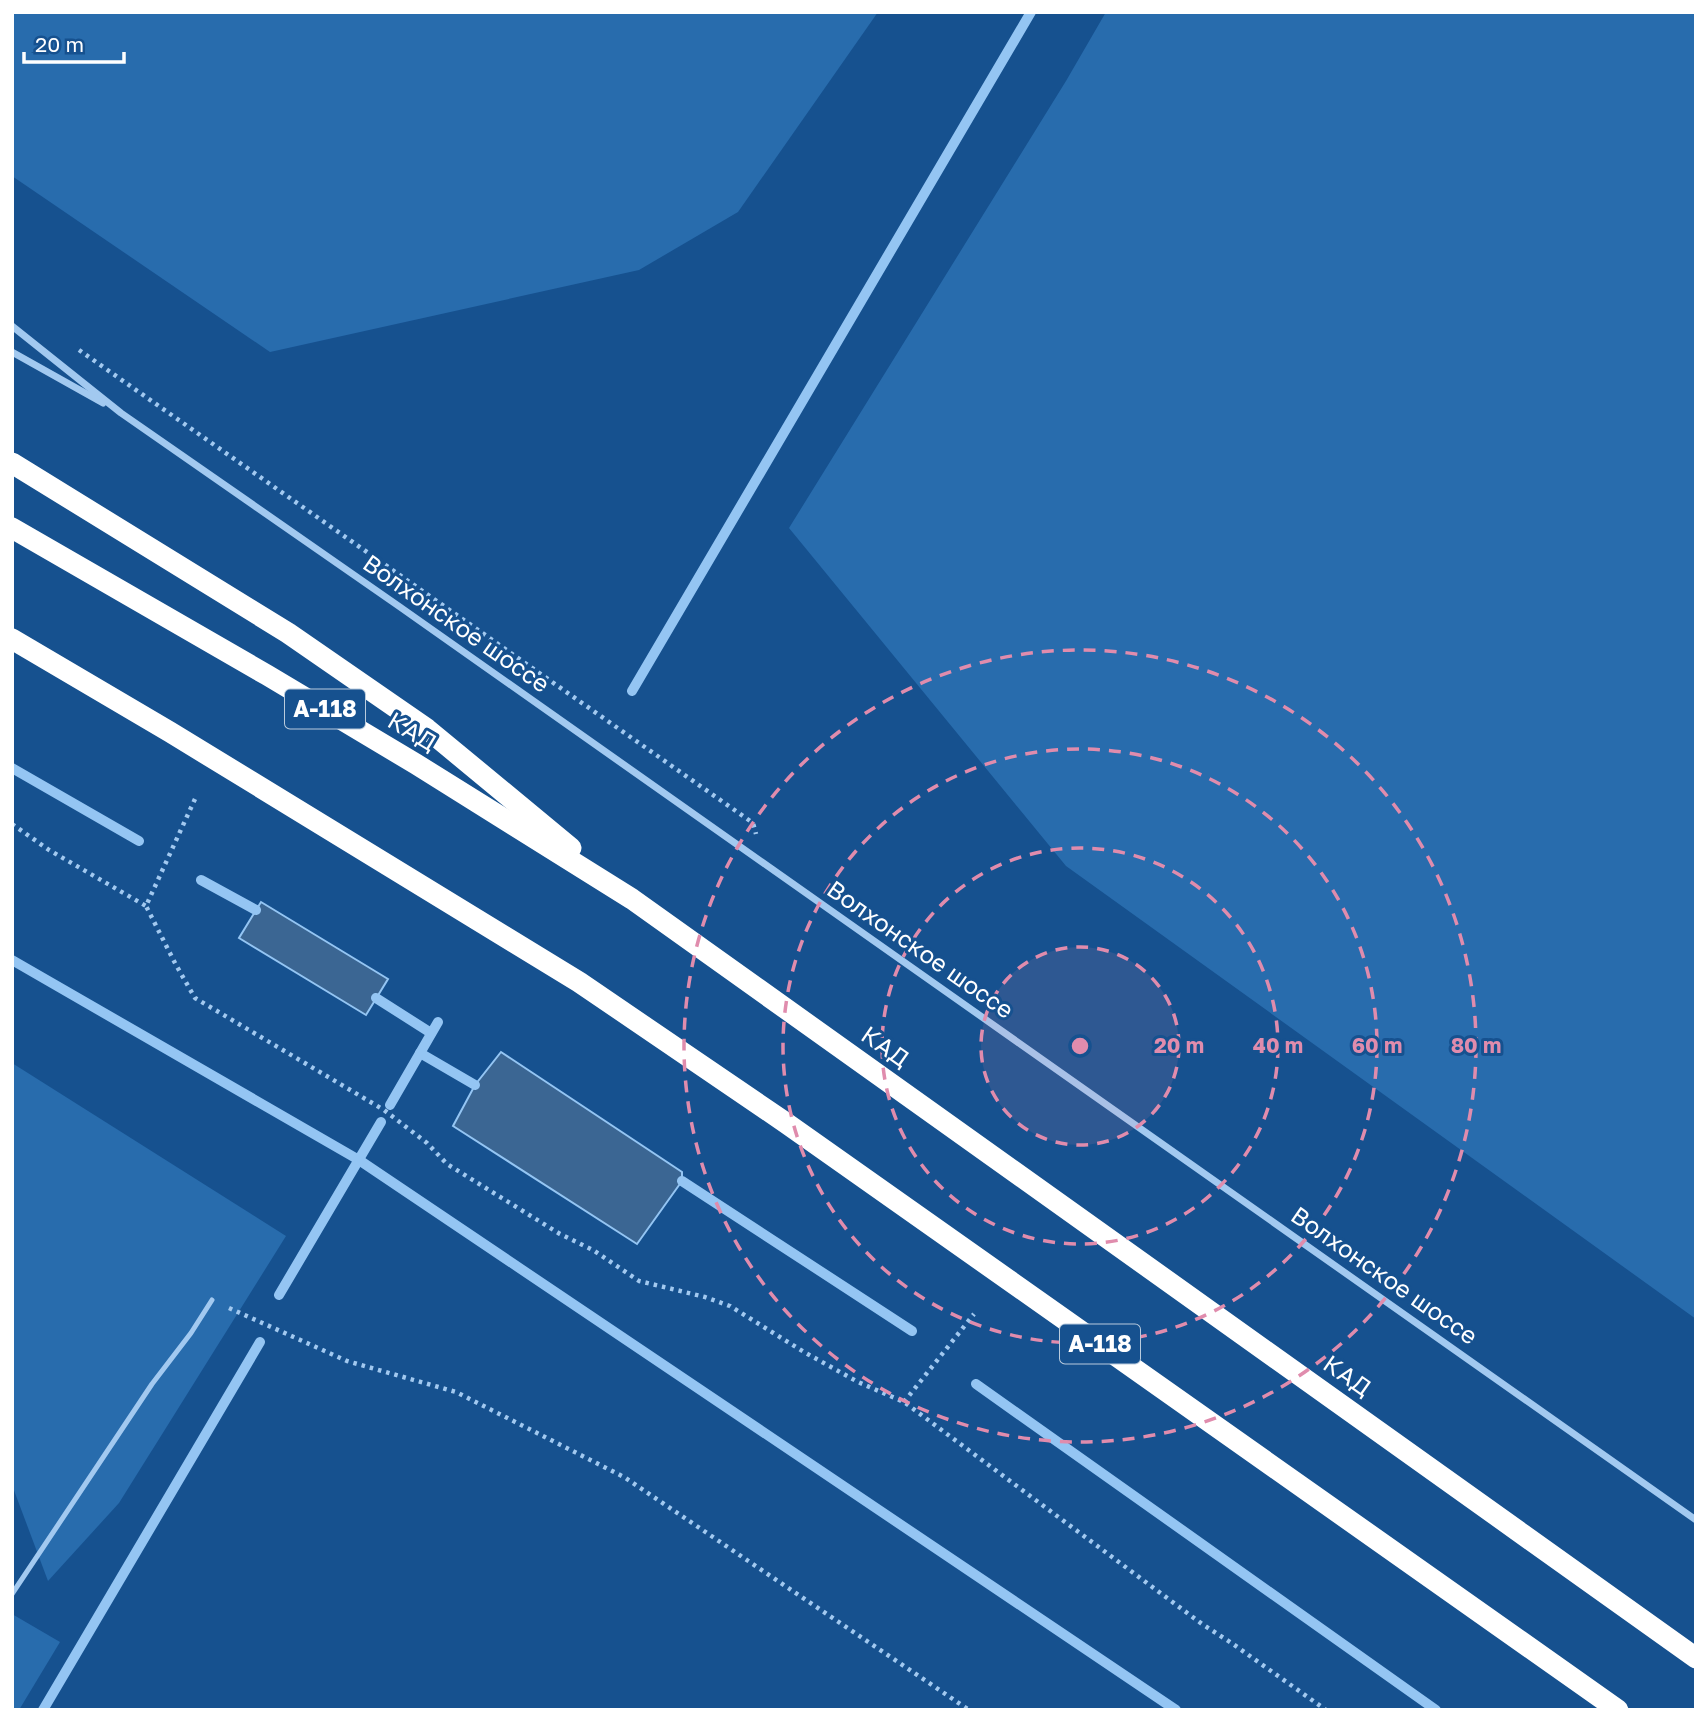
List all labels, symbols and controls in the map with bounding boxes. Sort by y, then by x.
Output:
scale bar [24,21,124,65]
text: 20 m [35,31,84,57]
street label: Волхонское шоссе [358,548,556,698]
road number: А-118 [285,690,365,729]
street label: КАД [383,705,442,756]
street label: Волхонское шоссе [822,874,1020,1024]
street label: КАД [856,1019,915,1072]
text: 20 m [1154,1032,1204,1058]
text: 40 m [1253,1032,1303,1058]
text: 60 m [1352,1032,1402,1058]
text: 80 m [1451,1032,1501,1058]
centre of rings [1068,1034,1092,1058]
street label: Волхонское шоссе [1286,1200,1484,1350]
road number: А-118 [1060,1324,1140,1364]
street label: КАД [1318,1348,1377,1401]

